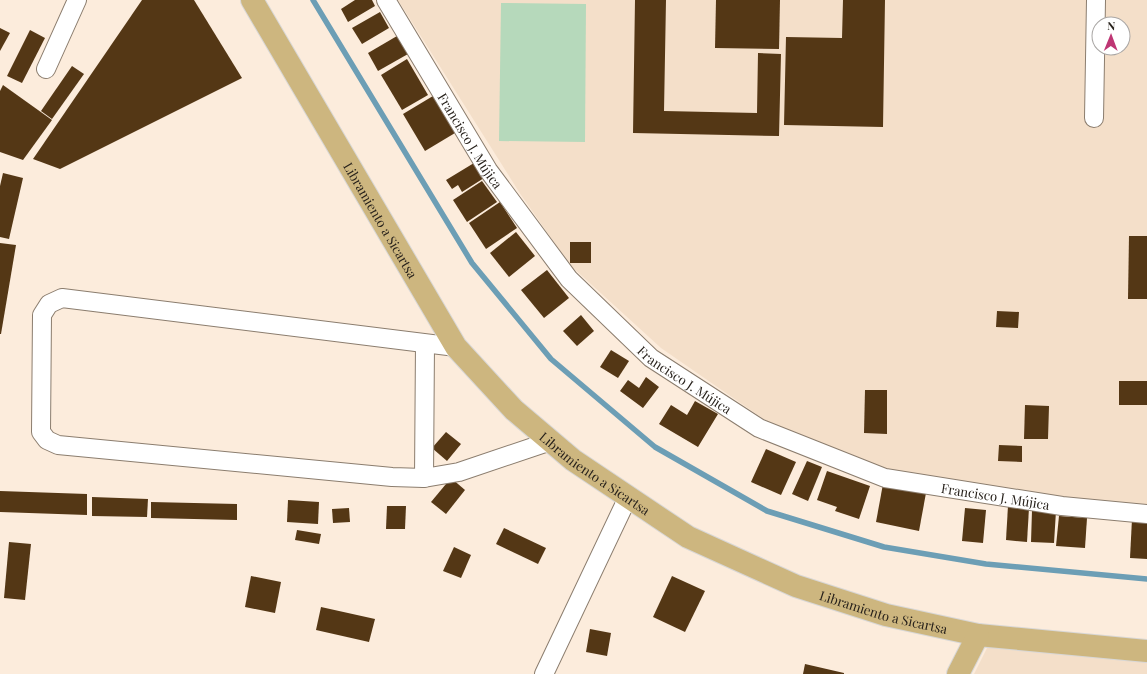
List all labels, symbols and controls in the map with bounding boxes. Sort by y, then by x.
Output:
north arrow [1091,16,1131,56]
text: N [1107,18,1115,33]
street label: Francisco J. Mújica [435,89,507,192]
street label: Libramiento a Sicartsa [341,159,422,281]
street label: Francisco J. Mújica [635,342,736,417]
street label: Libramiento a Sicartsa [537,427,654,518]
street label: Francisco J. Mújica [940,479,1051,513]
street label: Libramiento a Sicartsa [818,586,950,637]

